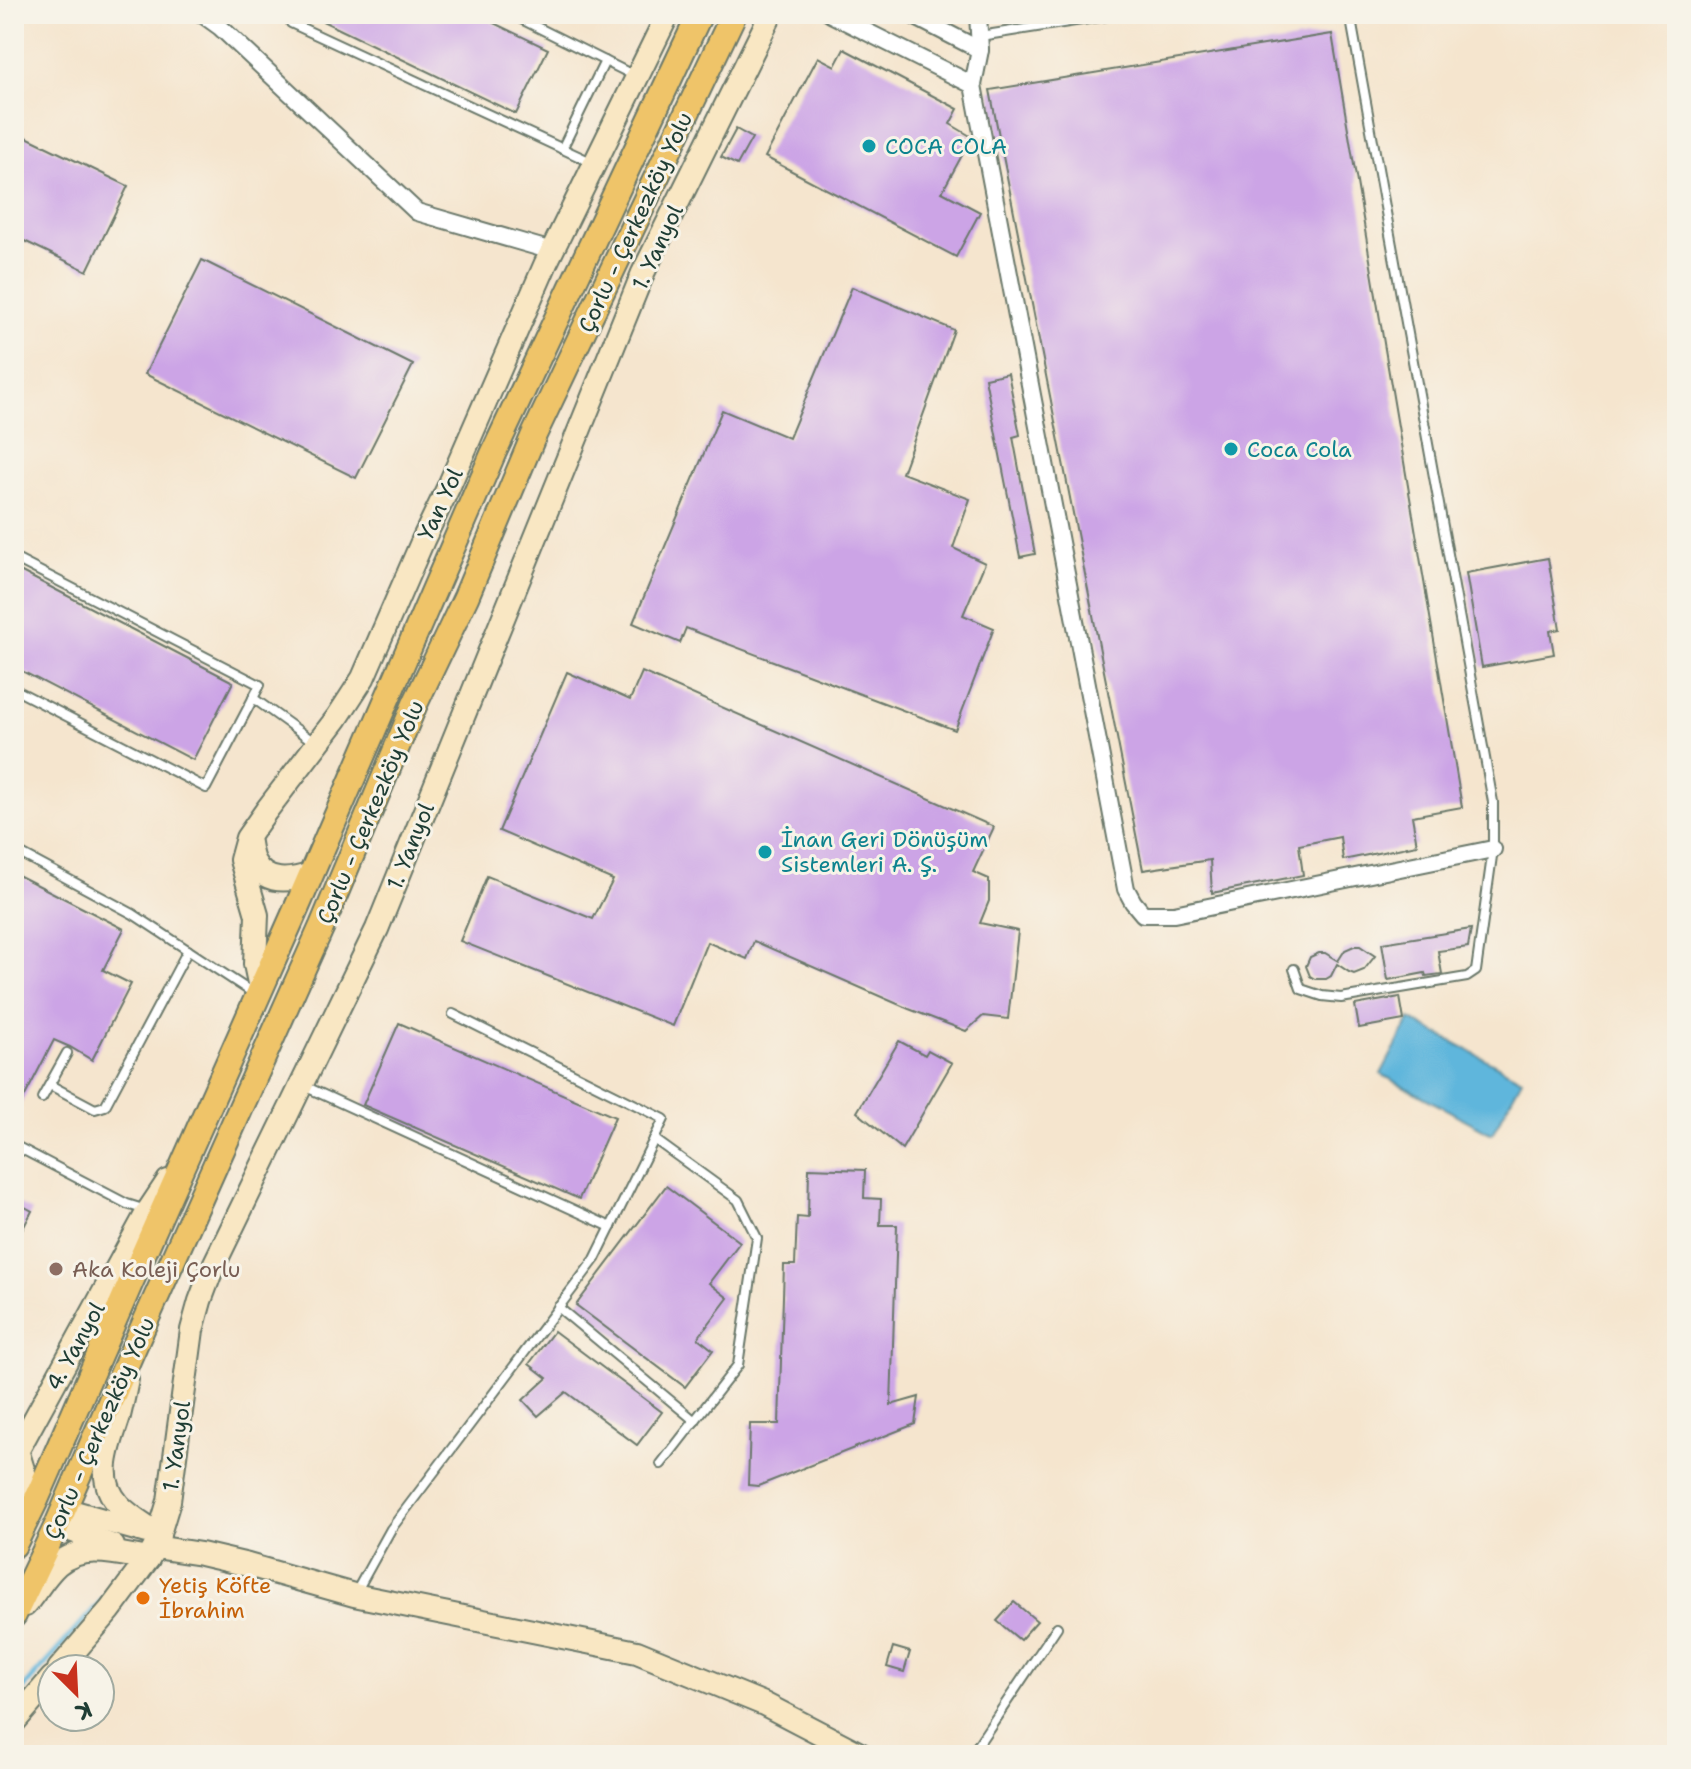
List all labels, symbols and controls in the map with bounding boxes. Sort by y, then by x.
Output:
street label: Çorlu - Çerkezköy Yolu [572,107,699,337]
place label: COCA COLA [885,132,1007,161]
marker: COCA COLA [860,137,878,155]
street label: 1. Yanyol [625,199,690,295]
place label: Coca Cola [1247,435,1352,464]
marker: Coca Cola [1222,440,1240,458]
street label: Yan Yol [411,463,470,545]
street label: Çorlu - Çerkezköy Yolu [310,696,431,928]
street label: 1. Yanyol [380,798,441,894]
place label: İnan Geri Dönüşüm Sistemleri A. Ş. [781,825,988,879]
marker: İnan Geri Dönüşüm Sistemleri A. Ş. [756,843,774,861]
place label: Aka Koleji Çorlu [72,1255,240,1284]
marker: Aka Koleji Çorlu [47,1260,65,1278]
street label: 4. Yanyol [39,1296,112,1396]
street label: Çorlu - Çerkezköy Yolu [37,1313,162,1544]
street label: 1. Yanyol [156,1399,197,1493]
place label: Yetiş Köfte İbrahim [159,1571,271,1625]
marker: Yetiş Köfte İbrahim [134,1589,152,1607]
north arrow [36,1653,116,1733]
text: K [71,1695,97,1727]

